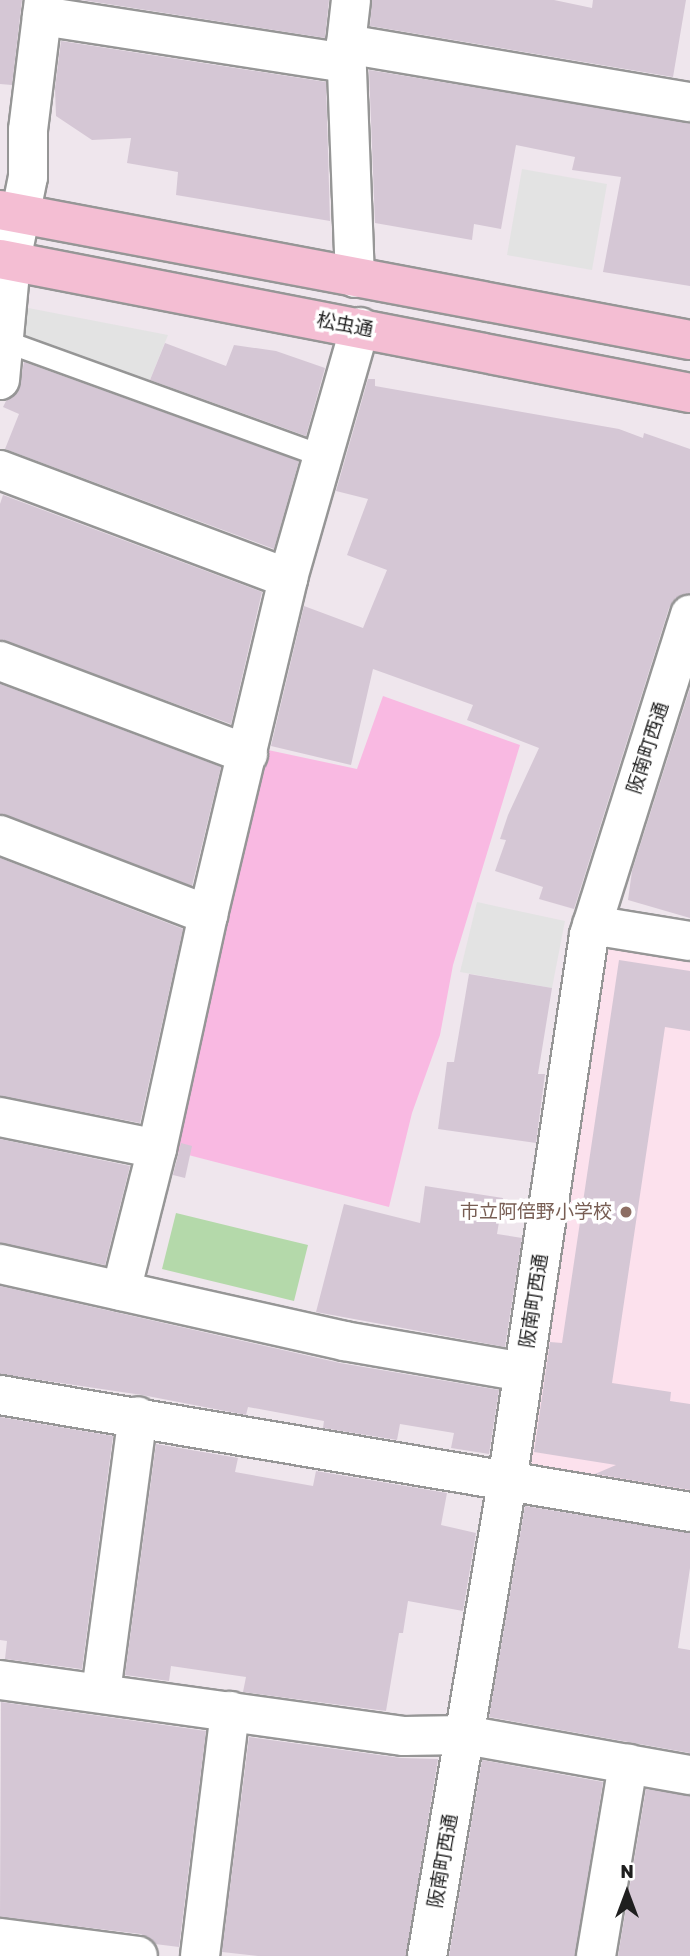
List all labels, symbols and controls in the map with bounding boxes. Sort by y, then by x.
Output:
street label: 松虫通 [315,308,375,342]
street label: 阪南町西通 [622,699,674,797]
place label: 市立阿倍野小学校 [460,1201,612,1223]
marker: 市立阿倍野小学校 [618,1204,634,1220]
street label: 阪南町西通 [515,1252,553,1350]
street label: 阪南町西通 [424,1812,462,1910]
north arrow [592,1858,662,1928]
text: N [620,1860,634,1883]

